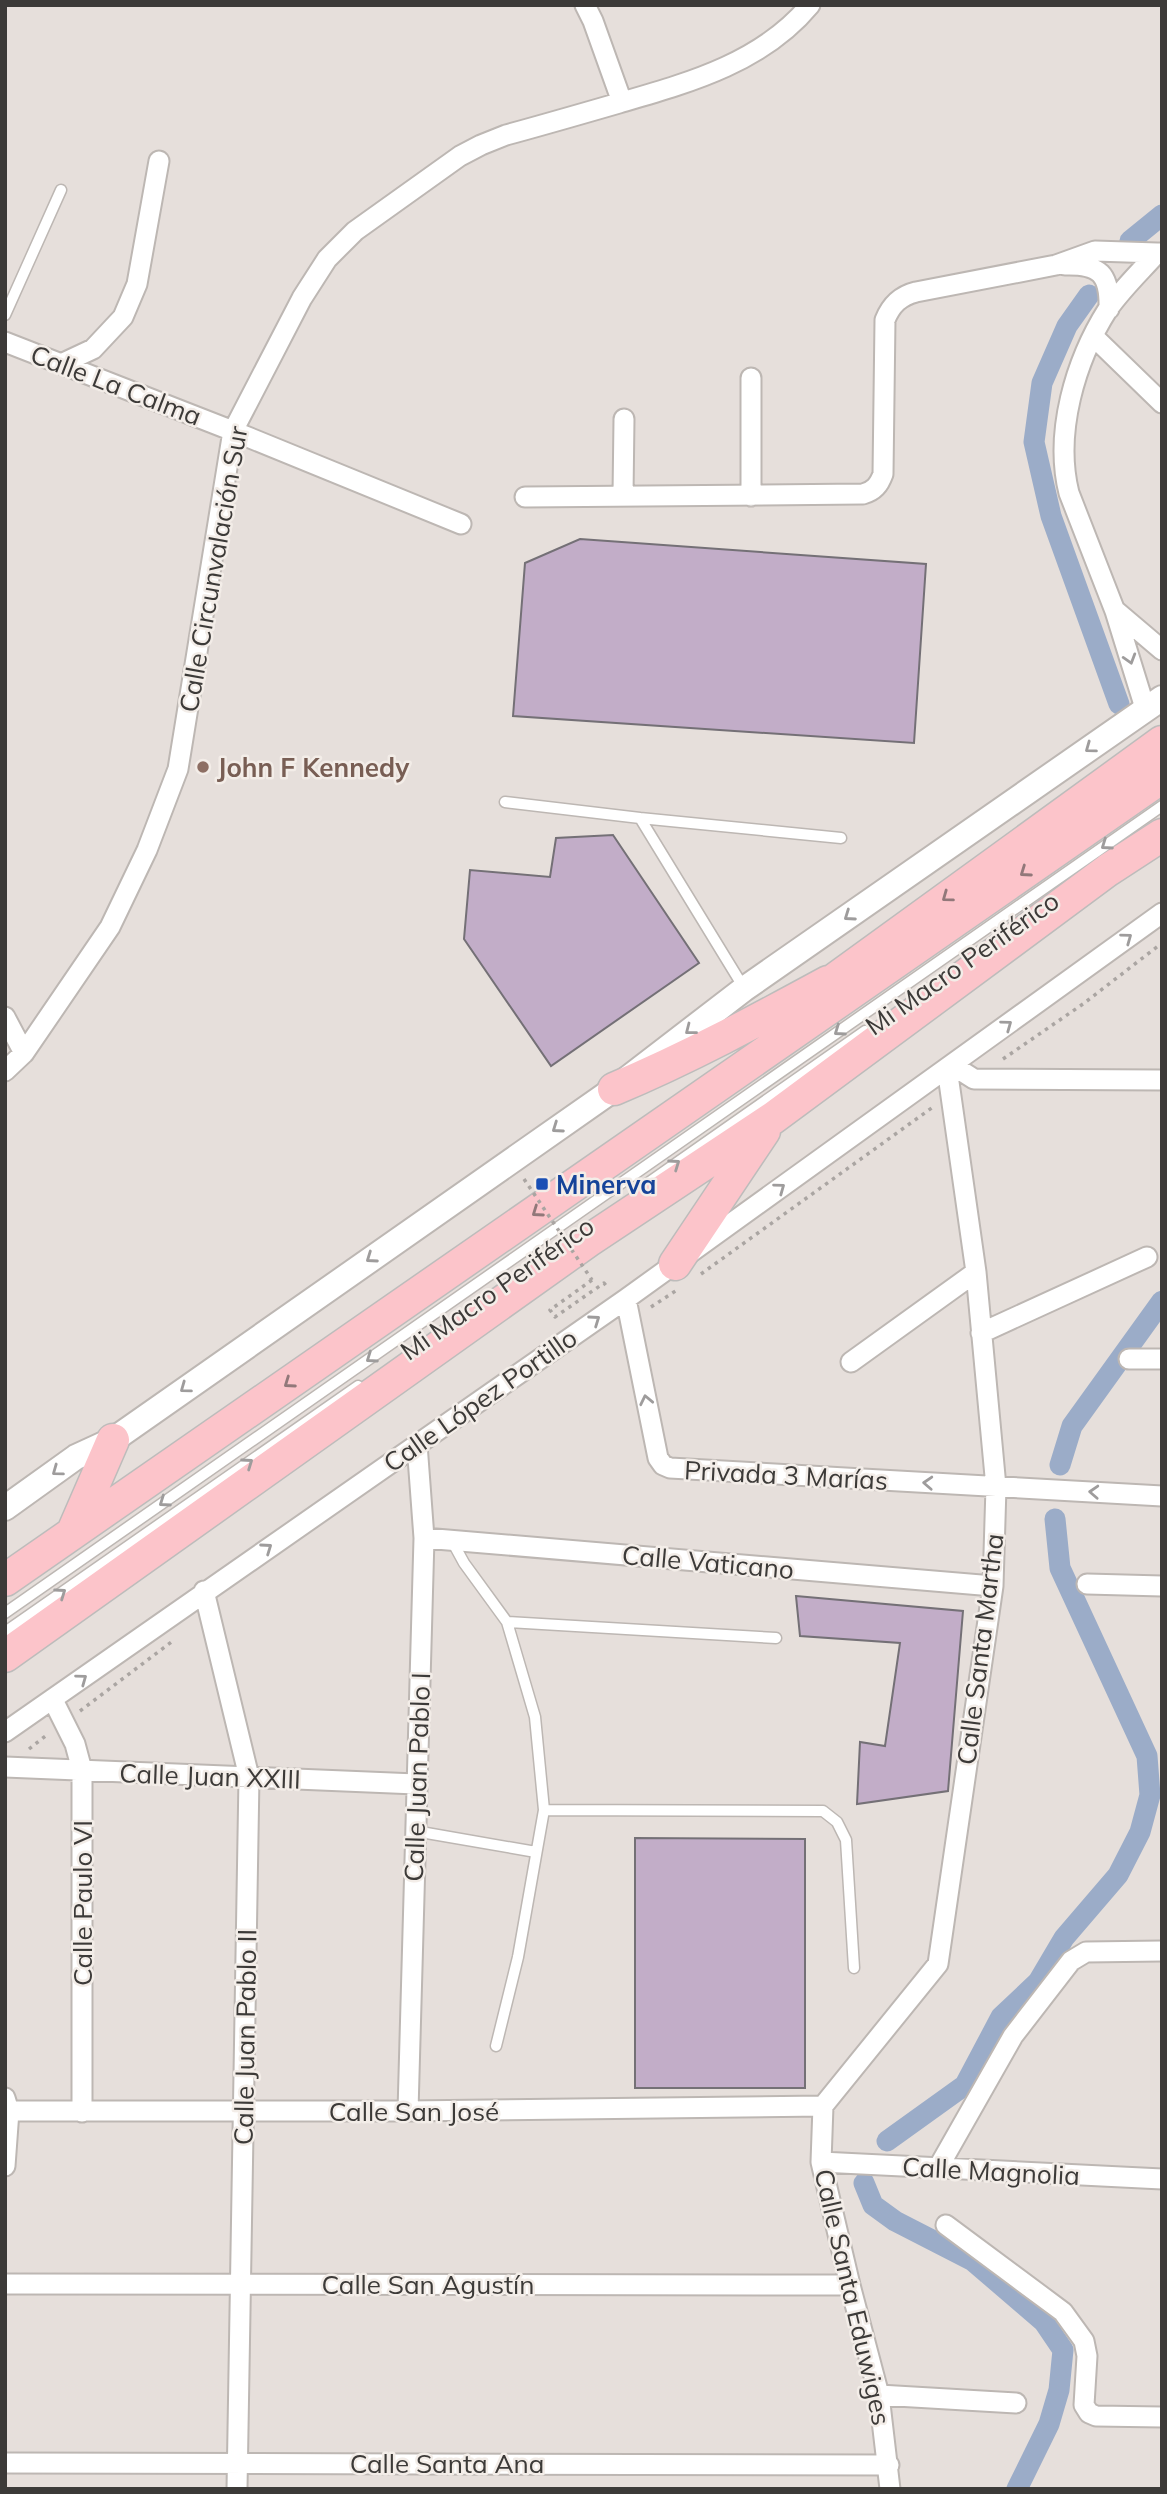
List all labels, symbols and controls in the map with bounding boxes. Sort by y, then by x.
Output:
street label: Calle La Calma [26,337,206,433]
street label: Calle Circunvalación Sur [172,423,255,715]
one-way arrow [1122,653,1137,665]
one-way arrow [1085,740,1098,752]
place label: John F Kennedy [217,751,410,784]
marker: John F Kennedy [195,759,211,775]
one-way arrow [1101,837,1114,849]
one-way arrow [1020,864,1033,876]
street label: Mi Macro Periférico [859,884,1065,1042]
one-way arrow [942,888,955,901]
one-way arrow [844,908,857,920]
one-way arrow [1119,933,1132,946]
one-way arrow [999,1021,1012,1033]
one-way arrow [685,1022,697,1035]
one-way arrow [834,1023,847,1035]
one-way arrow [552,1119,565,1132]
one-way arrow [667,1160,680,1172]
place label: Minerva [556,1168,656,1201]
marker: Minerva [534,1176,550,1192]
one-way arrow [772,1184,785,1196]
one-way arrow [532,1204,545,1216]
street label: Mi Macro Periférico [394,1209,600,1367]
one-way arrow [366,1250,379,1262]
one-way arrow [587,1316,600,1328]
street label: Calle López Portillo [377,1321,583,1479]
one-way arrow [366,1350,379,1362]
one-way arrow [284,1375,297,1387]
one-way arrow [180,1380,192,1392]
one-way arrow [640,1394,655,1406]
street label: Privada 3 Marías [683,1453,889,1497]
one-way arrow [240,1459,253,1471]
one-way arrow [52,1463,65,1475]
one-way arrow [923,1476,934,1491]
one-way arrow [1088,1485,1099,1500]
one-way arrow [159,1494,172,1507]
street label: Calle Santa Martha [949,1531,1011,1767]
street label: Calle Vaticano [621,1538,795,1586]
one-way arrow [259,1544,272,1556]
one-way arrow [53,1589,66,1601]
street label: Calle Juan Pablo I [397,1672,437,1882]
one-way arrow [74,1675,87,1687]
street label: Calle Juan XXIII [119,1756,301,1796]
street label: Calle Paulo VI [66,1820,99,1986]
street label: Calle Juan Pablo II [227,1929,263,2145]
street label: Calle San José [329,2095,499,2128]
street label: Calle Magnolia [901,2150,1081,2192]
street label: Calle Santa Eduwiges [807,2166,899,2428]
street label: Calle San Agustín [321,2268,535,2301]
street label: Calle Santa Ana [350,2447,544,2480]

